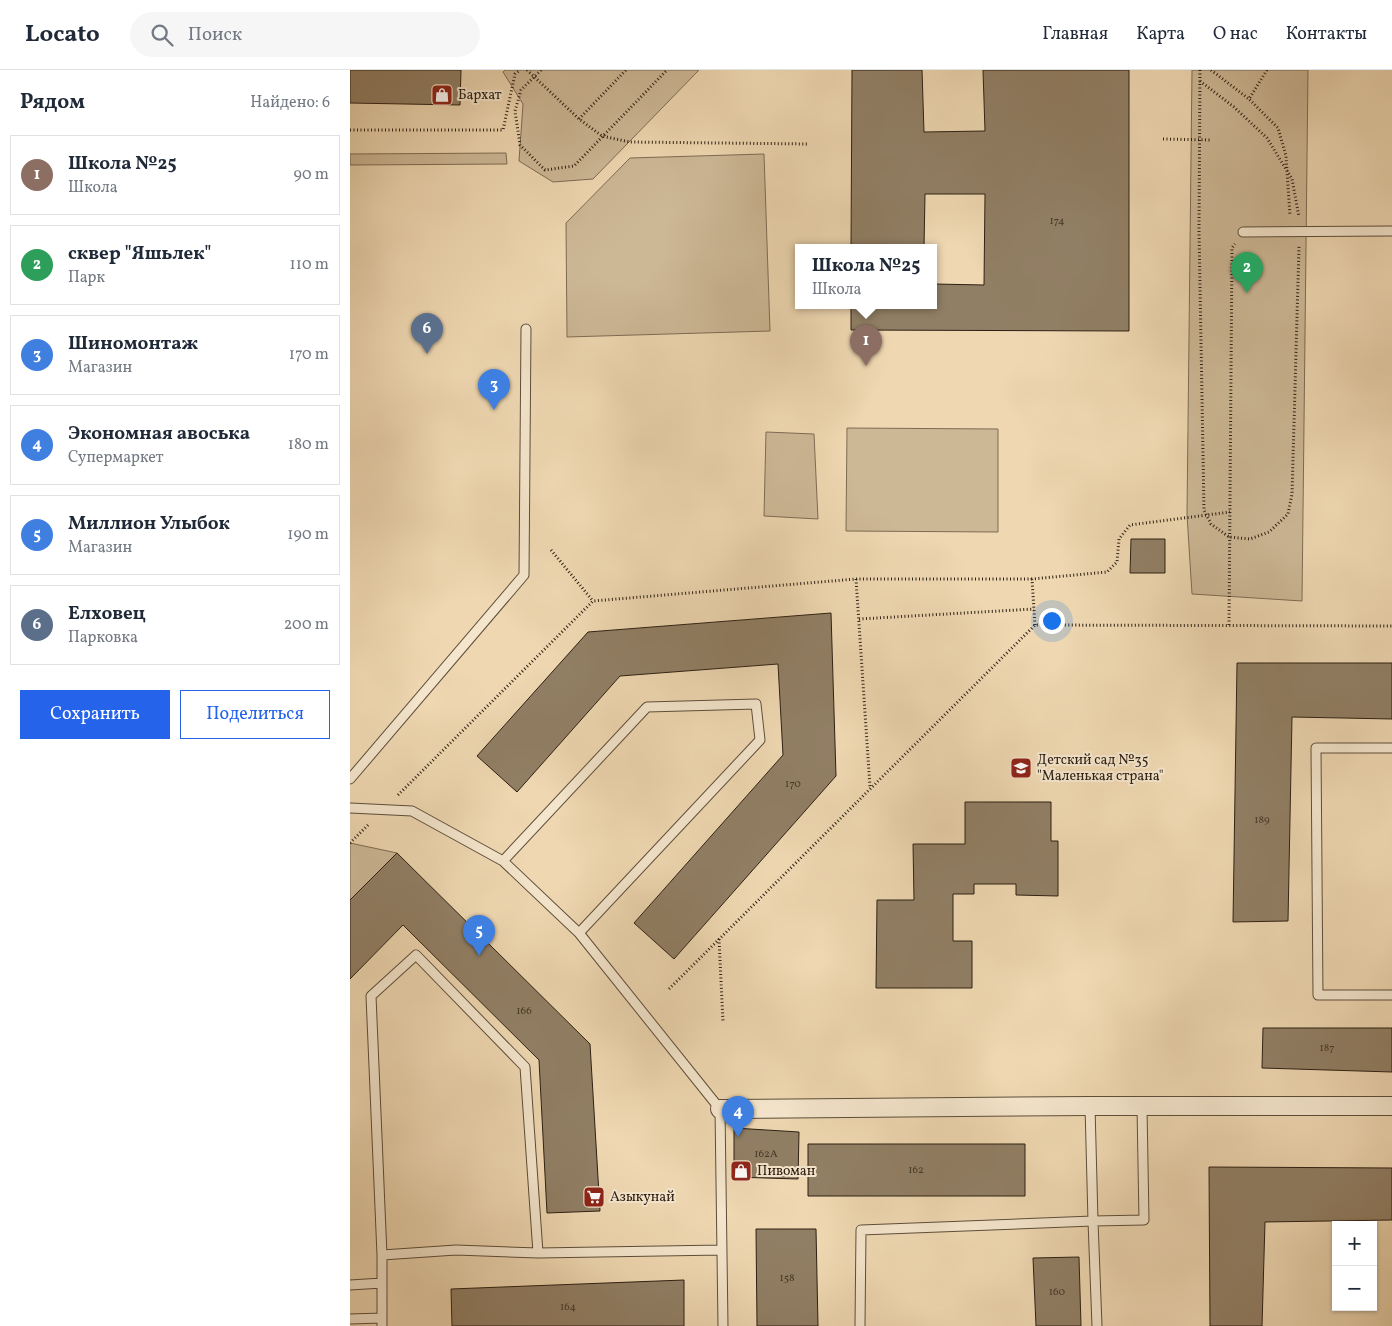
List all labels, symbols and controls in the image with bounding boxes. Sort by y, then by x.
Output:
search box [130,12,480,57]
text: Locato [25,18,100,52]
icon: search [148,21,176,49]
text: Поиск [188,22,242,48]
text: Главная [1042,22,1108,47]
text: Карта [1136,22,1185,47]
text: О нас [1213,22,1258,47]
text: Контакты [1286,22,1367,47]
shop icon: Бархат [430,83,454,107]
place label: Бархат [458,86,502,105]
text: Рядом [20,88,85,117]
text: Найдено: 6 [250,92,330,114]
text: Школа №25 [68,151,177,177]
text: 1 [34,164,40,186]
text: 90 m [293,164,329,186]
text: Школа [68,177,118,199]
house number: 174 [1049,214,1065,229]
text: сквер "Яшьлек" [68,241,211,267]
popup [795,244,937,309]
pin: 2 [1231,252,1263,293]
text: Школа №25 [812,253,920,279]
text: 2 [33,254,41,276]
text: 110 m [290,254,329,276]
text: Парк [68,267,105,289]
text: Школа [812,279,861,301]
pin: 6 [411,313,443,354]
pin: 1 [850,325,882,366]
text: Шиномонтаж [68,331,198,357]
text: 3 [33,344,41,366]
text: 170 m [289,344,329,366]
text: Магазин [68,357,132,379]
pin: 3 [478,369,510,410]
text: Экономная авоська [68,421,250,447]
text: 4 [32,434,42,456]
text: 180 m [288,434,329,456]
text: Супермаркет [68,447,164,469]
text: Миллион Улыбок [68,511,230,537]
text: 5 [33,524,41,546]
text: 190 m [287,524,329,546]
text: Магазин [68,537,132,559]
text: Елховец [68,601,146,627]
your location [1039,608,1065,634]
text: 6 [33,614,41,636]
text: 200 m [284,614,329,636]
text: Парковка [68,627,138,649]
button: Сохранить [20,690,170,739]
button: Поделиться [180,690,330,739]
place label: Детский сад №35 "Маленькая страна" [1037,751,1164,786]
school or university icon: Детский сад №35 "Маленькая страна" [1009,756,1033,780]
house number: 170 [785,777,801,792]
house number: 189 [1254,813,1270,828]
pin: 5 [463,915,495,956]
house number: 166 [516,1004,532,1019]
house number: 187 [1319,1041,1335,1056]
pin: 4 [722,1096,754,1137]
house number: 162А [754,1147,778,1162]
shop icon: Пивоман [729,1159,753,1183]
place label: Пивоман [757,1162,816,1181]
house number: 162 [908,1163,924,1178]
supermarket icon: Азыкунай [582,1185,606,1209]
place label: Азыкунай [610,1188,675,1207]
map controls [1332,1221,1377,1311]
button: + [1332,1221,1377,1266]
button: − [1332,1266,1377,1311]
house number: 158 [779,1271,795,1286]
house number: 160 [1049,1285,1066,1300]
house number: 164 [560,1300,576,1315]

